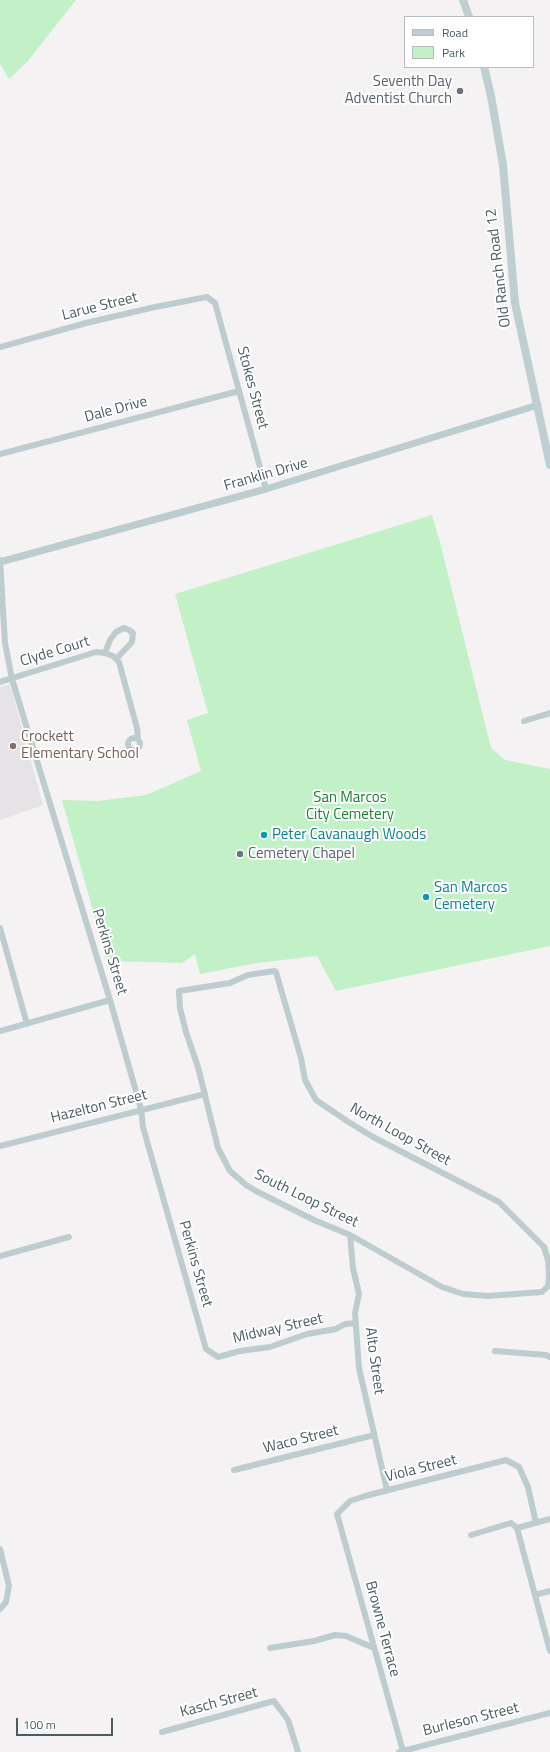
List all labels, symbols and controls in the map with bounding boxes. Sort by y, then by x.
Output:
legend [404,16,534,68]
text: Road [442,23,468,42]
text: Park [442,43,465,62]
place label: Seventh Day Adventist Church [345,73,452,108]
marker: Seventh Day Adventist Church [455,86,465,96]
street label: Old Ranch Road 12 [483,207,515,329]
street label: Larue Street [60,289,140,325]
street label: Stokes Street [232,345,272,431]
street label: Dale Drive [83,393,149,427]
street label: Franklin Drive [222,454,310,496]
street label: Clyde Court [18,633,92,671]
place label: Crockett Elementary School [21,728,139,763]
marker: Crockett Elementary School [8,741,18,751]
park label: San Marcos City Cemetery [306,789,394,824]
place label: Peter Cavanaugh Woods [272,826,426,844]
marker: Peter Cavanaugh Woods [259,830,269,840]
place label: Cemetery Chapel [248,845,355,863]
marker: Cemetery Chapel [235,849,245,859]
place label: San Marcos Cemetery [434,879,507,914]
marker: San Marcos Cemetery [421,892,431,902]
street label: Perkins Street [87,907,131,997]
street label: Hazelton Street [49,1086,149,1128]
street label: North Loop Street [346,1100,454,1170]
street label: South Loop Street [251,1166,361,1232]
street label: Perkins Street [174,1219,216,1309]
street label: Midway Street [231,1310,325,1348]
street label: Alto Street [360,1326,388,1396]
street label: Waco Street [262,1422,340,1458]
street label: Viola Street [383,1451,459,1487]
street label: Browne Terrace [361,1579,403,1679]
street label: Kasch Street [178,1684,260,1722]
street label: Burleson Street [421,1699,521,1741]
scale bar [18,1710,115,1736]
text: 100 m [23,1715,56,1734]

